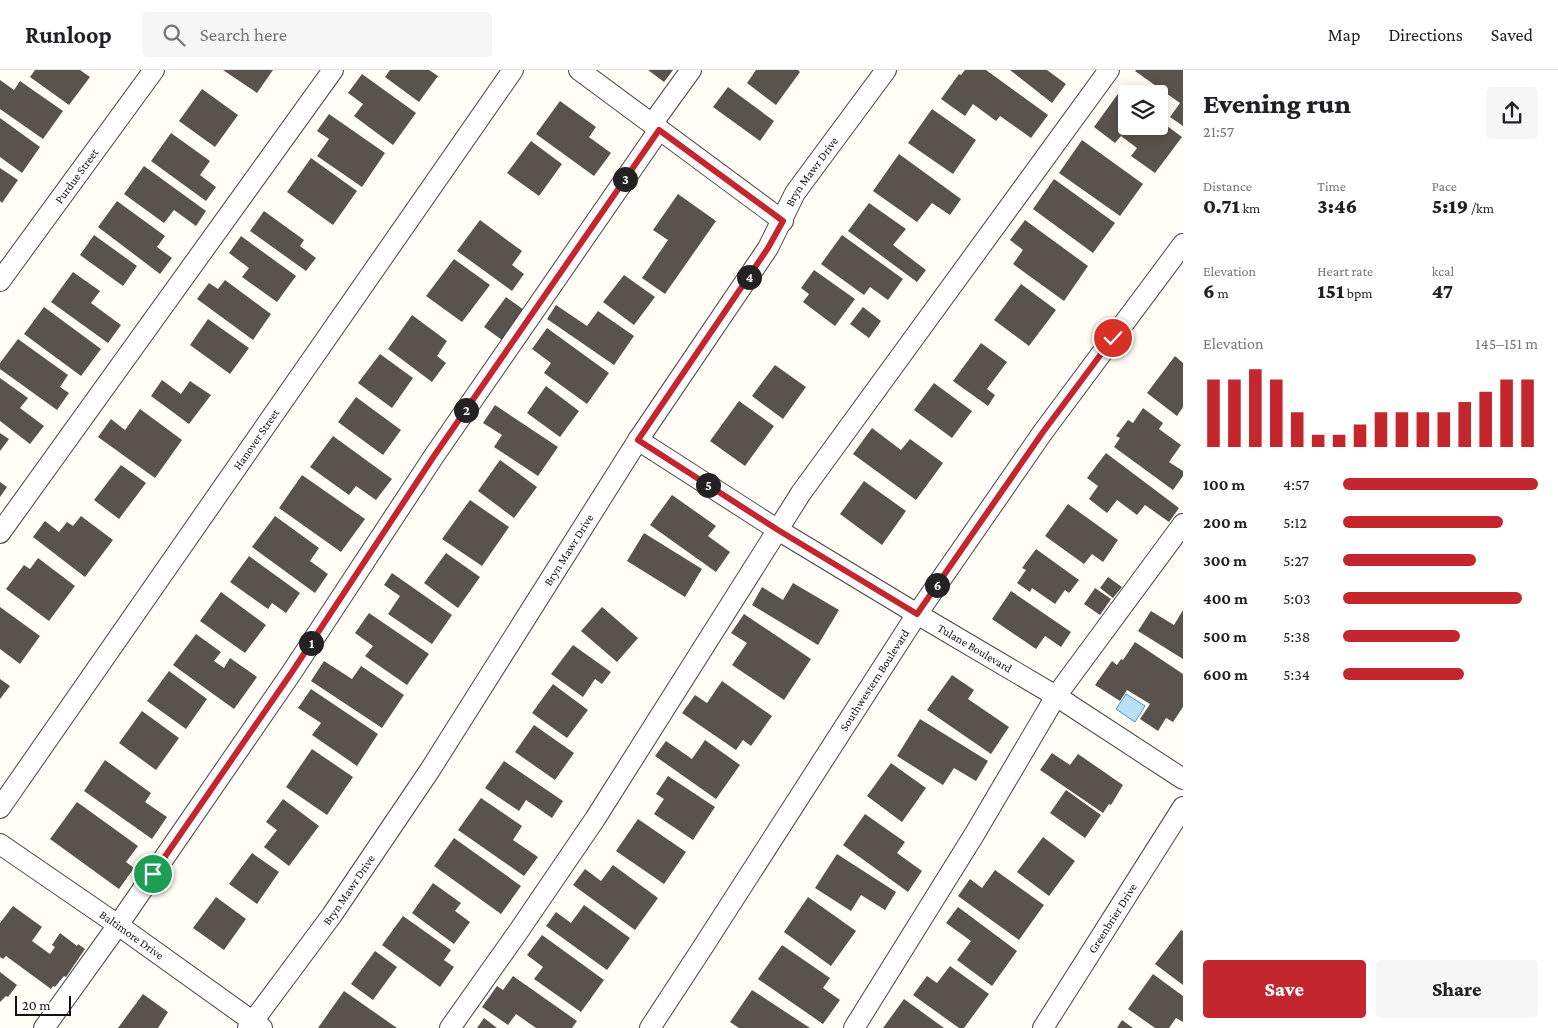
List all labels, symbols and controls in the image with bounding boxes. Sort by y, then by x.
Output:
search box [142,12,492,57]
text: Runloop [25,21,112,48]
icon: search [160,21,188,49]
text: Search here [200,24,287,45]
text: Map [1328,25,1360,45]
text: Directions [1388,25,1463,45]
text: Saved [1491,25,1533,45]
map controls [1118,85,1168,135]
button: layers [1118,85,1168,135]
button: share [1486,87,1538,139]
text: Evening run [1203,88,1351,119]
text: 21:57 [1203,123,1234,140]
street label: Bryn Mawr Drive [783,134,841,209]
street label: Purdue Street [52,145,102,206]
pin: 3 [612,166,638,192]
text: 3 [622,171,629,187]
text: Distance [1203,178,1252,194]
text: Time [1317,178,1346,194]
text: Pace [1432,178,1457,194]
text: 0.71 [1203,194,1240,218]
text: 3:46 [1317,194,1357,218]
text: 5:19 [1432,194,1468,218]
text: km [1240,200,1260,216]
text: /km [1468,200,1494,216]
text: Elevation [1203,263,1256,279]
text: Heart rate [1317,263,1373,279]
text: kcal [1432,263,1454,279]
pin: 4 [736,264,762,290]
text: 4 [746,269,753,285]
text: 6 [1203,279,1215,303]
text: 151 [1317,279,1344,303]
text: 47 [1432,279,1453,303]
text: m [1215,285,1229,301]
text: bpm [1344,285,1373,301]
pin [1092,317,1134,359]
icon: check [1099,324,1127,352]
text: Elevation [1203,335,1264,352]
text: 145–151 m [1475,335,1538,352]
pin: 2 [454,398,478,422]
text: 2 [463,402,470,418]
street label: Hanover Street [230,405,283,473]
pin: 5 [696,472,720,498]
text: 100 m [1203,476,1245,493]
text: 4:57 [1283,476,1309,493]
text: 5 [705,477,712,493]
street label: Bryn Mawr Drive [541,511,597,588]
text: 200 m [1203,514,1247,531]
text: 5:12 [1283,514,1307,531]
text: 300 m [1203,552,1247,569]
text: 5:27 [1283,552,1309,569]
pin: 6 [924,572,950,598]
text: 6 [934,577,941,593]
text: 400 m [1203,590,1248,607]
text: 5:03 [1283,590,1311,607]
street label: Tulane Boulevard [935,621,1015,676]
street label: Southwestern Boulevard [837,626,913,734]
text: 500 m [1203,628,1247,645]
text: 5:38 [1283,628,1310,645]
pin: 1 [298,630,324,656]
text: 1 [309,635,314,651]
text: 600 m [1203,666,1248,683]
text: 5:34 [1283,666,1310,683]
street label: Bryn Mawr Drive [320,852,378,928]
pin [132,853,174,895]
icon: arrive [139,860,167,888]
street label: Greenbrier Drive [1085,881,1140,956]
street label: Baltimore Drive [97,907,167,963]
button: Save [1203,960,1366,1018]
button: Share [1376,960,1538,1018]
scale bar [15,993,71,1016]
text: 20 m [22,997,50,1013]

